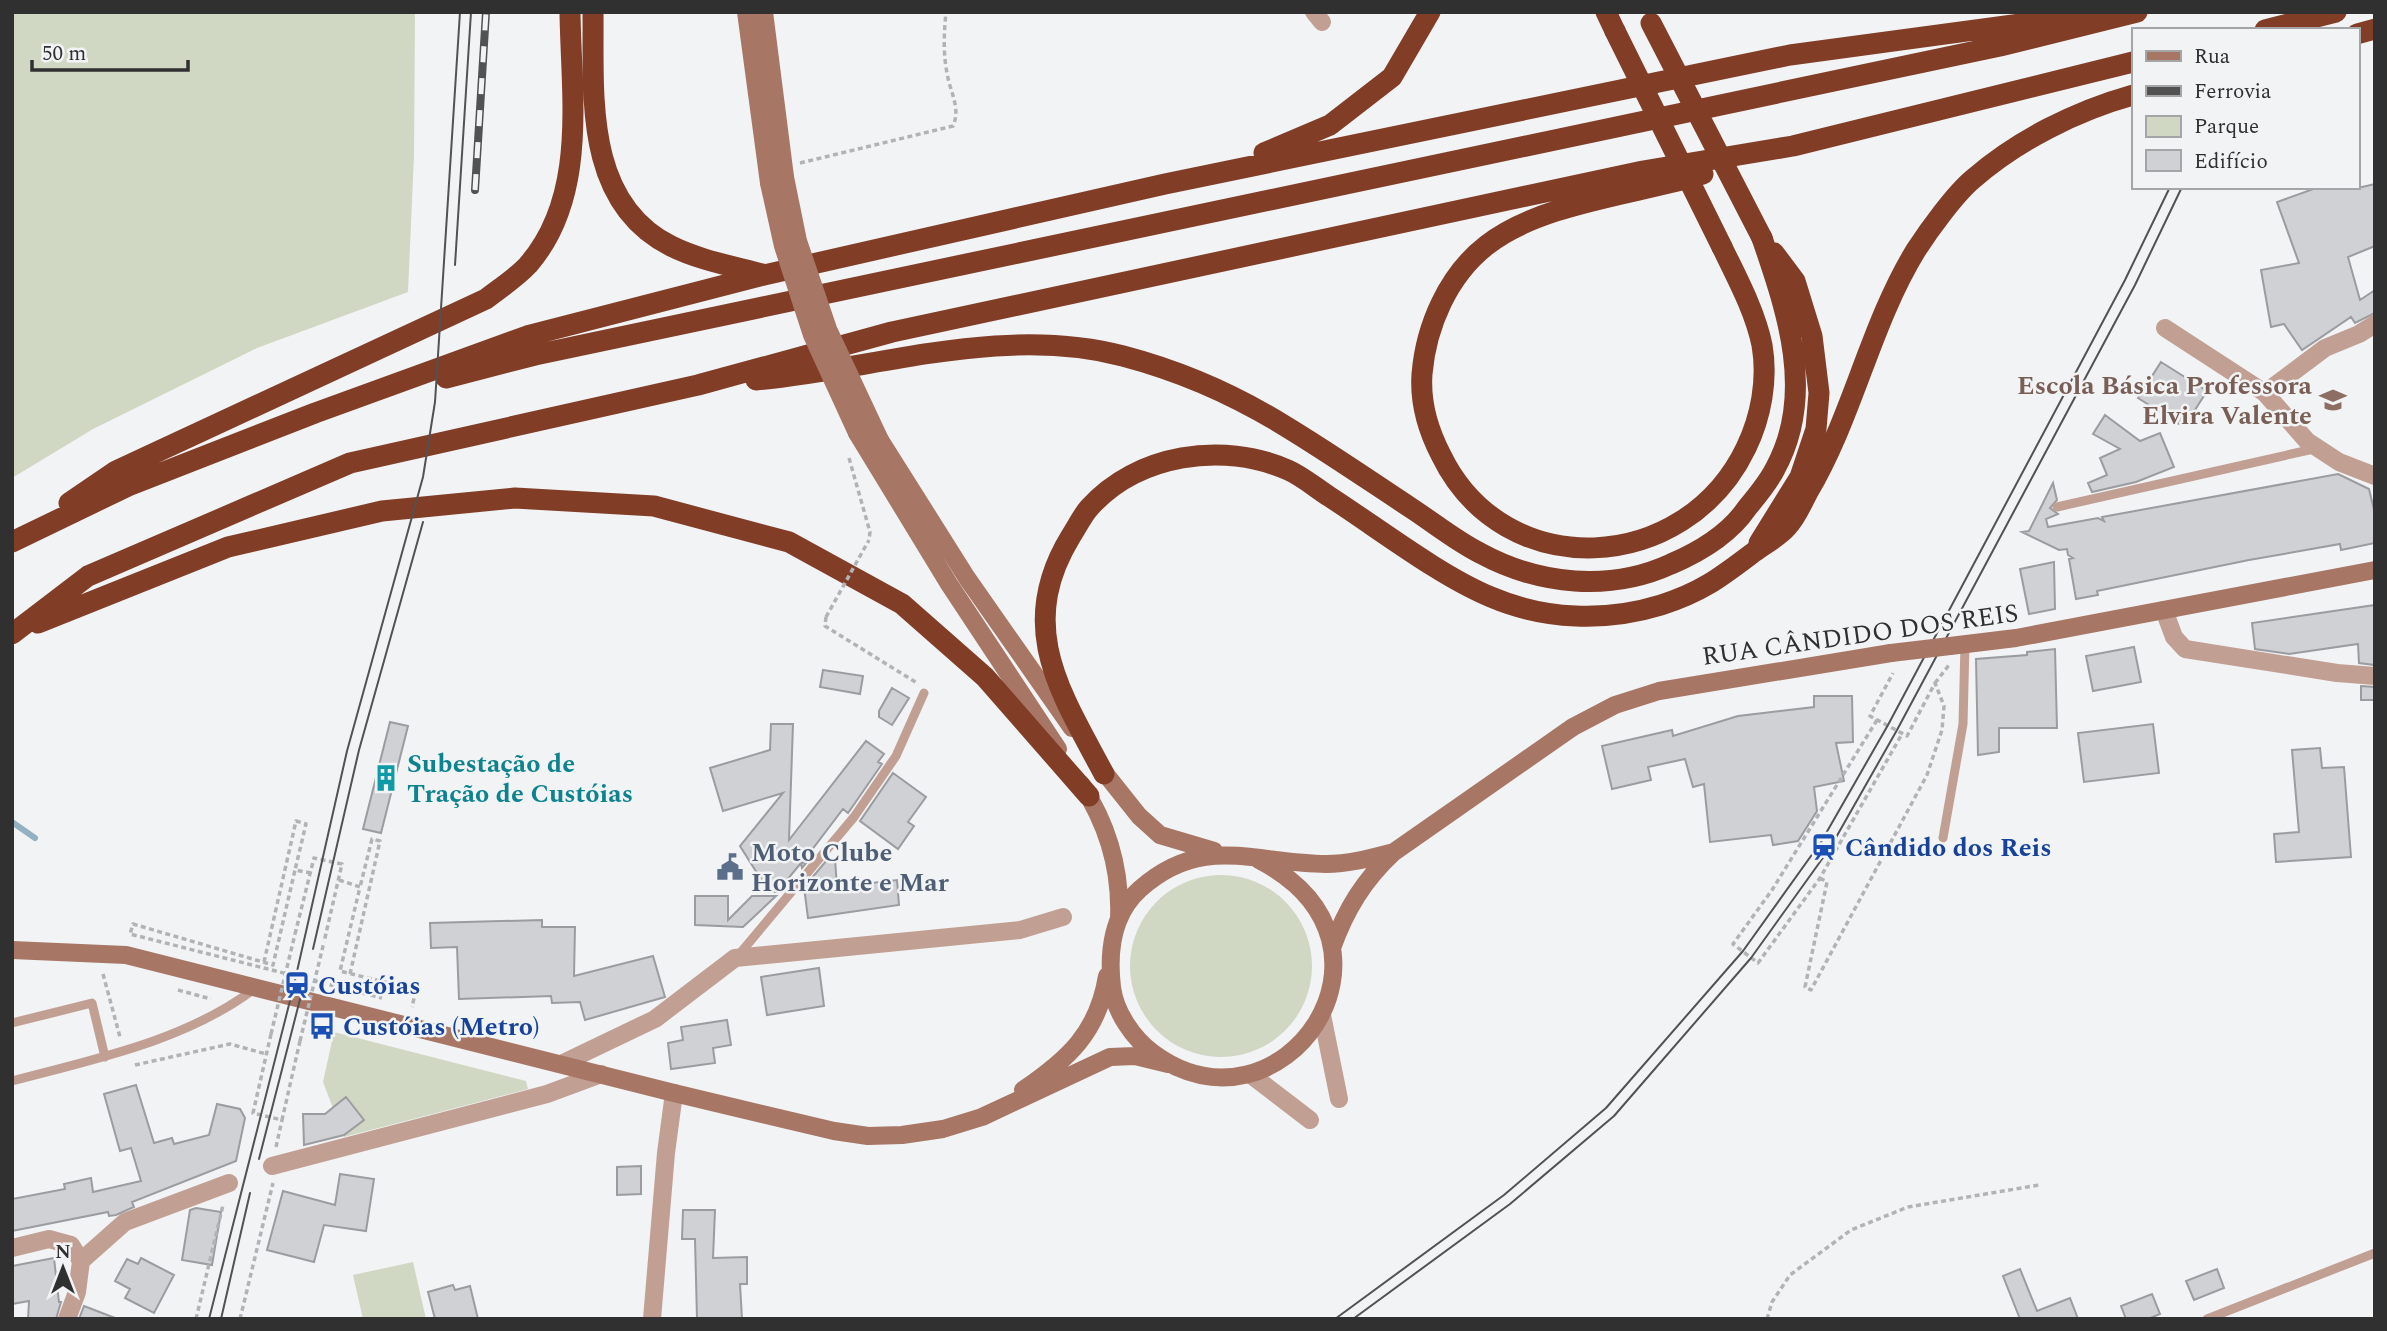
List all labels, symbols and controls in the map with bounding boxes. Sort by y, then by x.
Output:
scale bar [32,28,187,72]
legend [2132,28,2359,189]
text: 50 m [42,38,86,70]
text: Rua [2194,41,2231,73]
text: Ferrovia [2194,76,2272,108]
text: Parque [2194,111,2259,143]
text: Edifício [2194,146,2268,178]
place label: Escola Básica Professora Elvira Valente [2017,366,2313,436]
school or university icon: Escola Básica Professora Elvira Valente [2318,385,2348,415]
street label: RUA CÂNDIDO DOS REIS [1699,593,2021,677]
place label: Subestação de Tração de Custóias [407,744,633,814]
building icon: Subestação de Tração de Custóias [371,763,401,793]
place label: Cândido dos Reis [1845,828,2052,868]
station icon: Cândido dos Reis [1809,832,1839,862]
place label: Moto Clube Horizonte e Mar [751,833,950,903]
public building icon: Moto Clube Horizonte e Mar [715,852,745,882]
place label: Custóias [318,966,421,1006]
station icon: Custóias [282,970,312,1000]
place label: Custóias (Metro) [343,1007,540,1047]
bus stop icon: Custóias (Metro) [307,1011,337,1041]
north arrow [28,1233,98,1303]
text: N [55,1238,71,1267]

